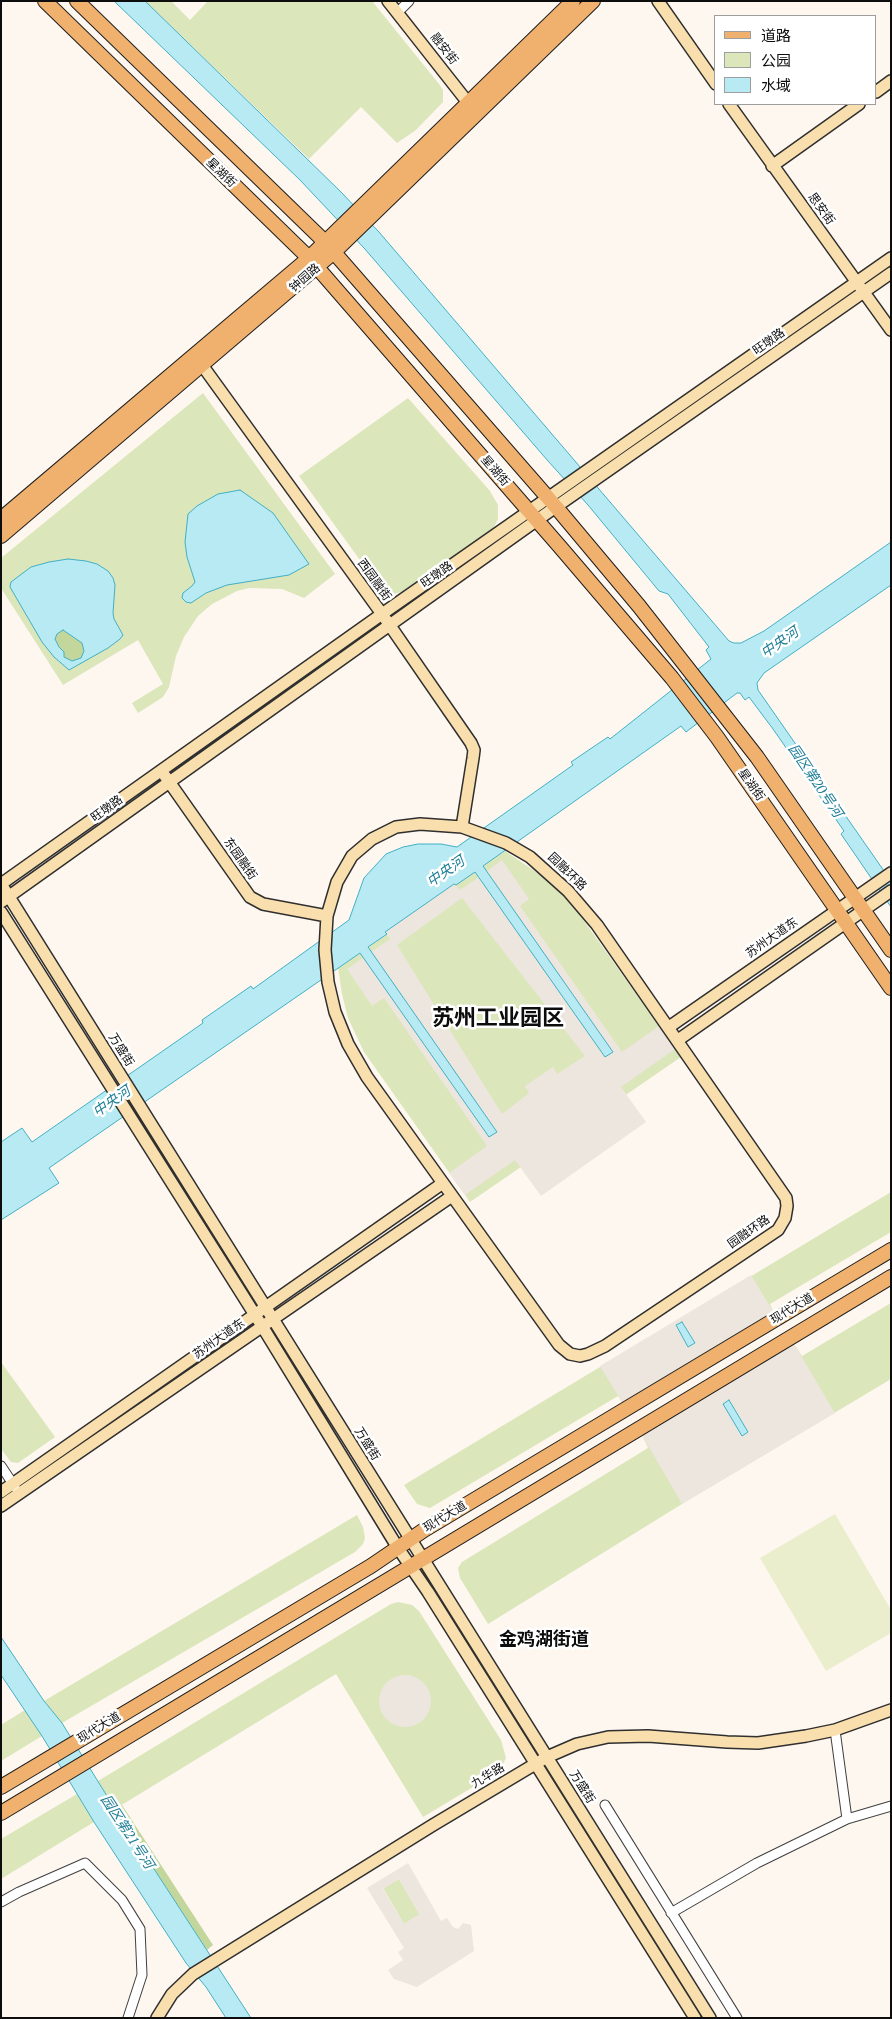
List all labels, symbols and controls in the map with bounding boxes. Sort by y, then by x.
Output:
legend [714,15,877,105]
text: 道路 [761,25,791,45]
street label: 融安街 [427,30,461,68]
text: 公园 [761,50,791,70]
text: 水域 [761,75,791,95]
street label: 星湖街 [203,155,239,191]
street label: 思安街 [805,190,837,228]
street label: 钟园路 [287,261,323,295]
street label: 旺墩路 [750,326,788,358]
street label: 星湖街 [478,453,512,489]
street label: 西园融街 [354,556,394,604]
street label: 旺墩路 [418,559,456,591]
water label: 中央河 [758,624,802,662]
water label: 园区第20号河 [784,741,846,821]
street label: 星湖街 [735,766,767,804]
street label: 旺墩路 [88,793,126,825]
street label: 东园融街 [220,835,260,883]
street label: 园融环路 [545,850,589,894]
water label: 中央河 [424,853,468,891]
street label: 苏州大道东 [743,915,801,961]
district label: 苏州工业园区 [432,1006,564,1032]
street label: 万盛街 [105,1031,137,1069]
water label: 中央河 [90,1083,134,1121]
street label: 园融环路 [725,1212,773,1252]
street label: 现代大道 [768,1290,816,1328]
street label: 苏州大道东 [190,1316,248,1362]
street label: 万盛街 [351,1425,383,1463]
street label: 现代大道 [421,1498,469,1536]
district label: 金鸡湖街道 [499,1629,589,1651]
street label: 现代大道 [75,1709,123,1747]
street label: 九华路 [469,1761,507,1791]
street label: 万盛街 [566,1768,598,1806]
water label: 园区第21号河 [97,1792,157,1872]

